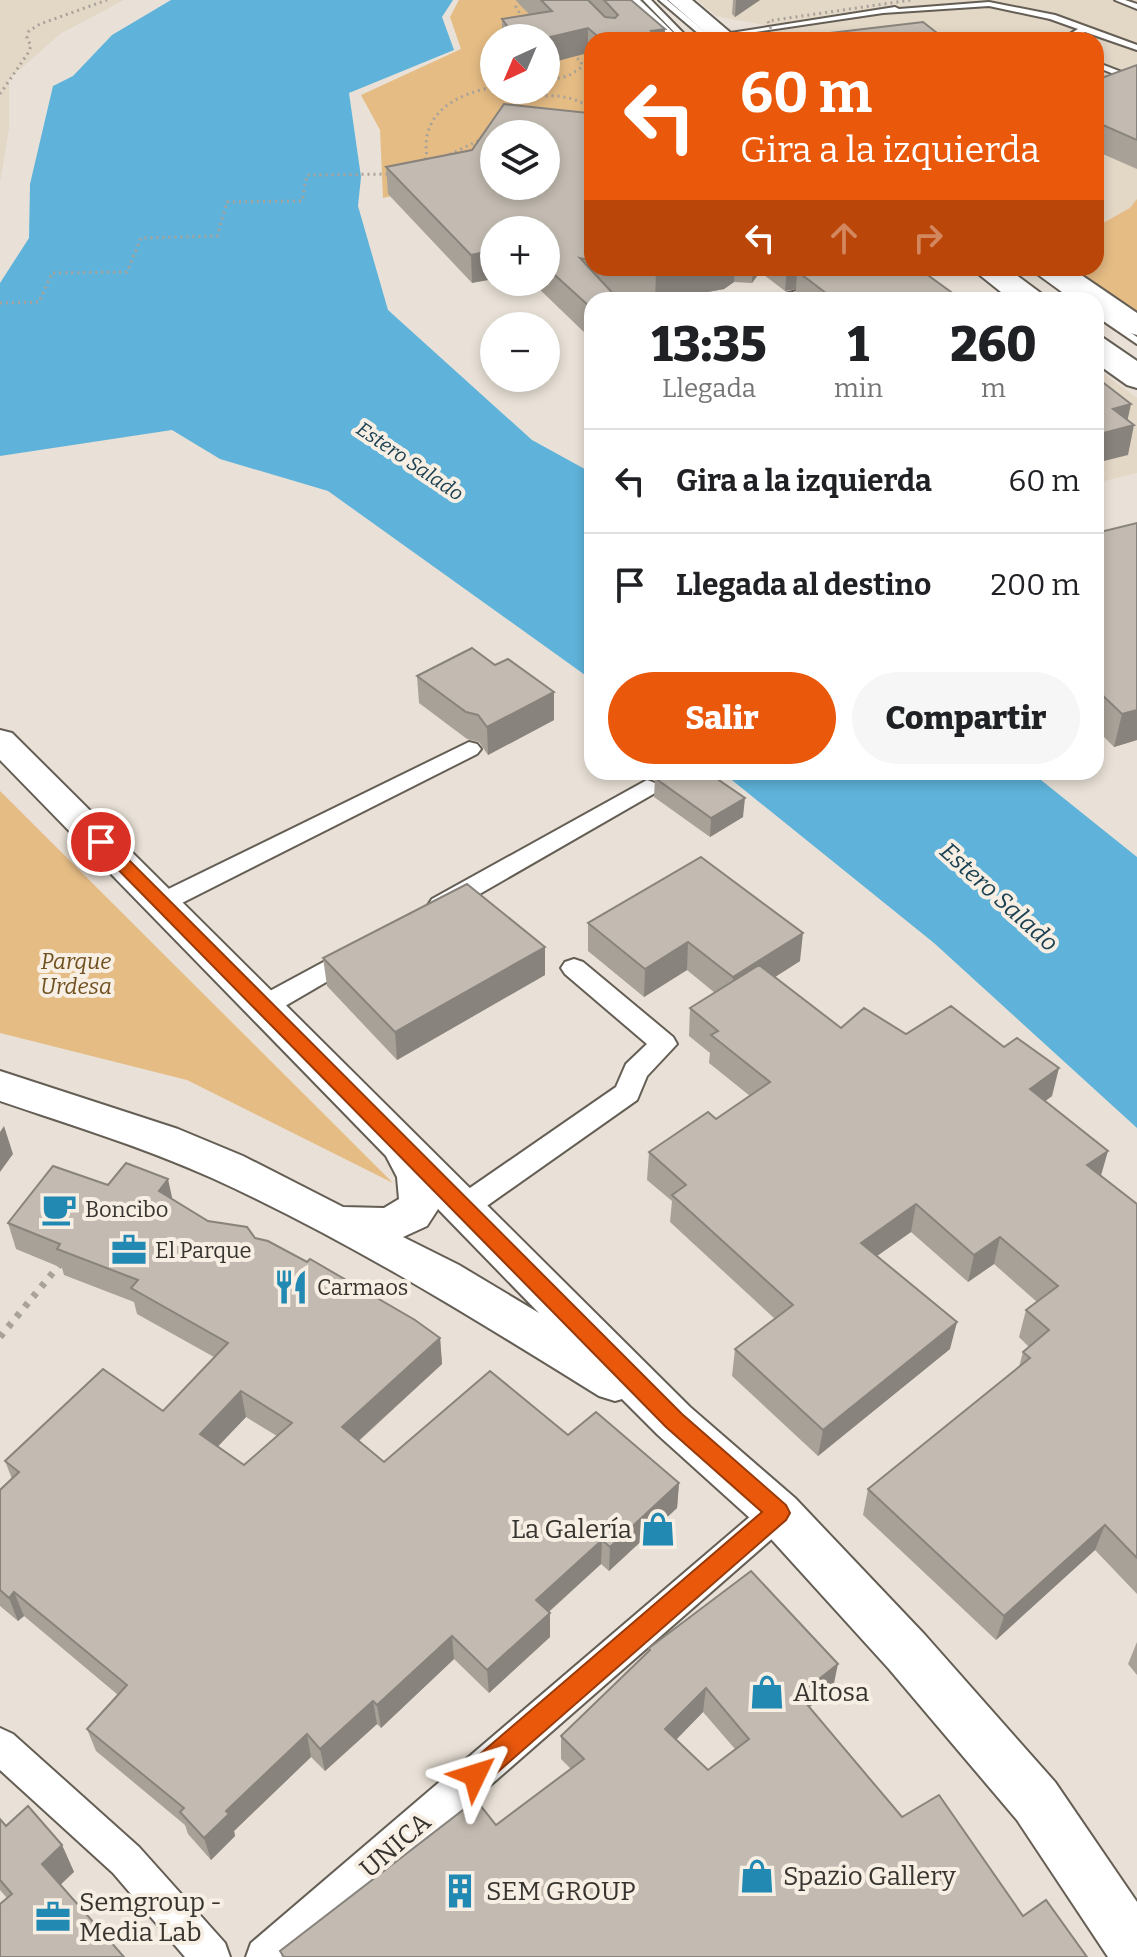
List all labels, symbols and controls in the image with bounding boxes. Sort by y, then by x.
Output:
north arrow [480,24,560,104]
map controls [480,24,560,392]
text: 60 m [740,60,872,127]
icon: left [608,64,712,168]
button: layers [480,120,560,200]
text: Gira a la izquierda [740,128,1040,172]
button: + [480,216,560,296]
icon: left [738,216,782,260]
icon: ahead [822,216,866,260]
icon: right [906,216,950,260]
button: − [480,312,560,392]
text: 13:35 [651,316,767,374]
text: 1 [848,316,869,374]
text: 260 [950,316,1037,374]
text: Llegada [662,373,756,404]
text: min [834,373,883,404]
text: m [981,373,1006,404]
water label: Estero Salado [352,416,468,506]
icon: left [608,459,652,503]
text: Gira a la izquierda [676,463,932,499]
text: 60 m [1009,463,1080,499]
icon: arrive [608,563,652,607]
text: Llegada al destino [676,567,931,603]
text: 200 m [991,567,1080,603]
button: Salir [608,672,836,764]
button: Compartir [852,672,1080,764]
pin [67,808,135,876]
icon: arrive [79,820,123,864]
water label: Estero Salado [934,837,1064,957]
park label: Parque Urdesa [40,948,112,1000]
cafe icon: Boncibo [40,1190,78,1228]
place label: Boncibo [85,1196,168,1223]
office icon: El Parque [110,1231,148,1269]
place label: El Parque [155,1237,252,1264]
restaurant icon: Carmaos [272,1268,310,1306]
place label: Carmaos [317,1274,408,1301]
shop icon: La Galería [639,1510,677,1548]
place label: La Galería [511,1514,632,1545]
shop icon: Altosa [748,1673,786,1711]
place label: Altosa [793,1677,869,1708]
position arrow [433,1733,517,1817]
street label: UNICA [354,1806,437,1884]
shop icon: Spazio Gallery [738,1857,776,1895]
place label: Spazio Gallery [783,1861,956,1892]
building icon: SEM GROUP [441,1872,479,1910]
place label: SEM GROUP [486,1876,636,1907]
place label: Semgroup - Media Lab [79,1887,222,1948]
office icon: Semgroup - Media Lab [34,1898,72,1936]

